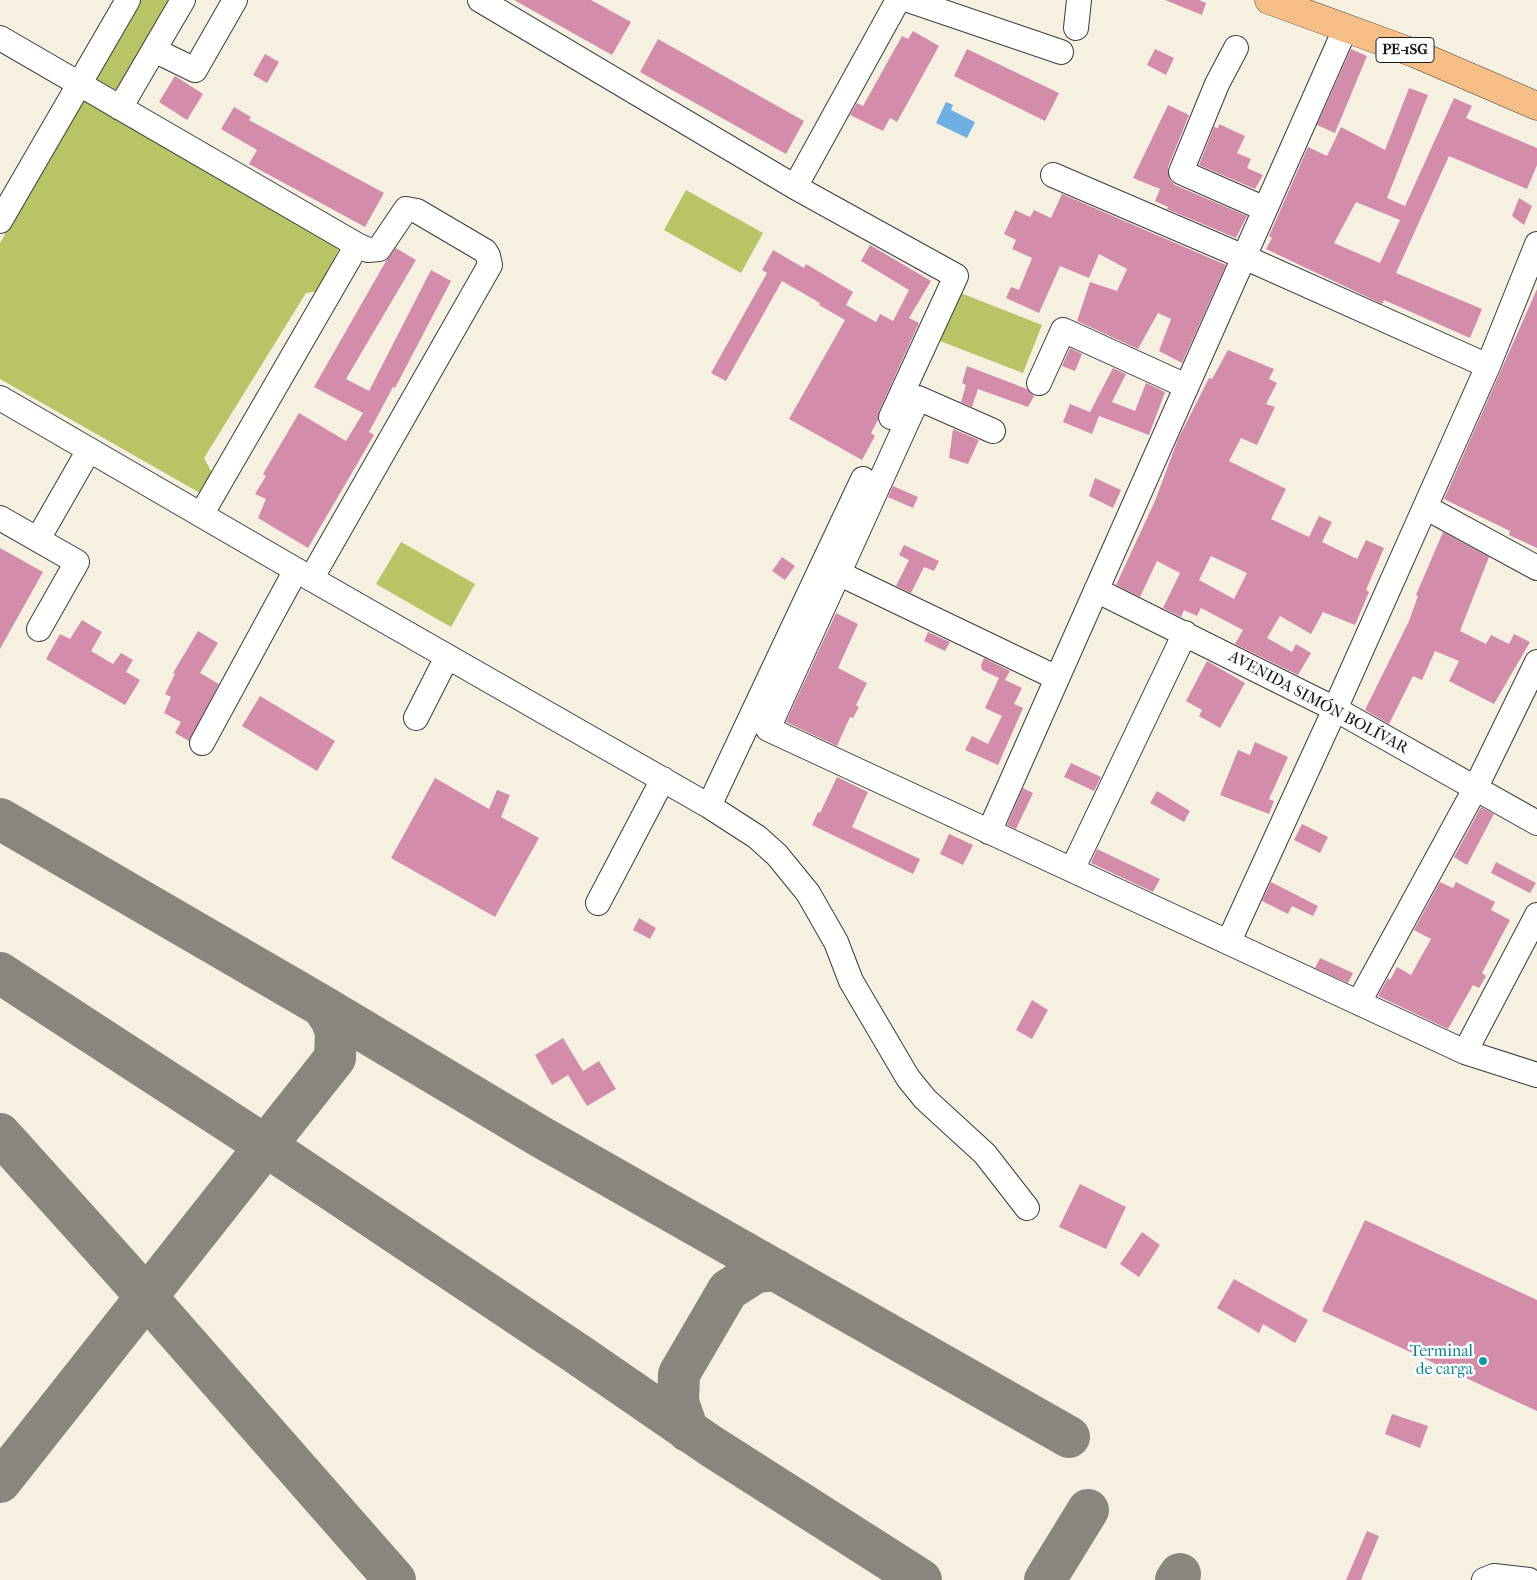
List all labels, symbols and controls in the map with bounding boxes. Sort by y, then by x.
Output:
road number: PE-1SG [1376,38,1434,62]
street label: AVENIDA SIMÓN BOLÍVAR [1225,647,1411,759]
place label: Terminal de carga [1410,1342,1473,1380]
marker: Terminal de carga [1477,1355,1489,1367]

